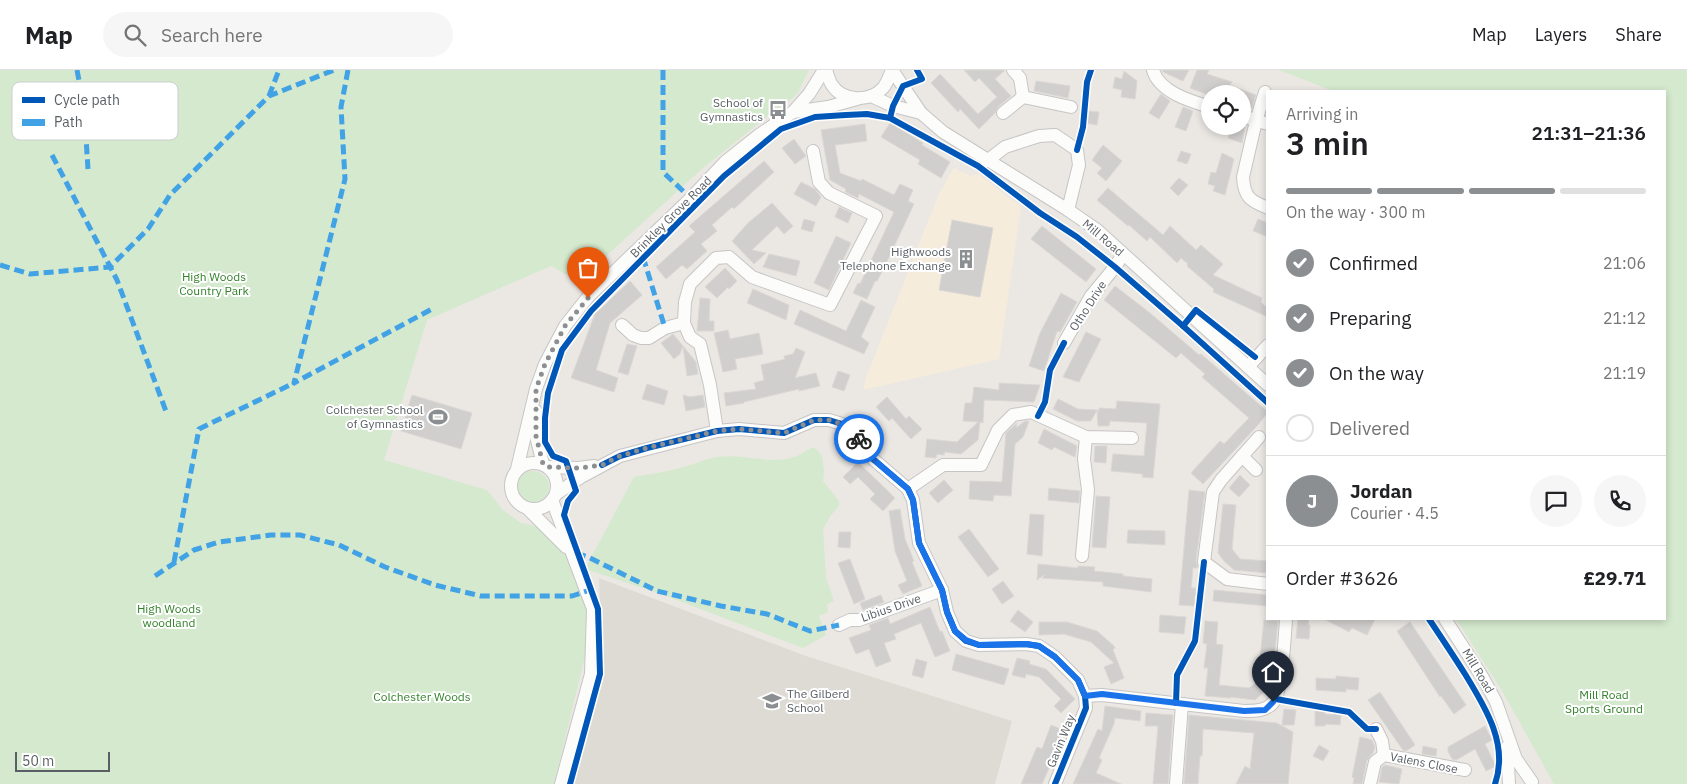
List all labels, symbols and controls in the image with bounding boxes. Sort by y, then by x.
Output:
search box [103,12,453,57]
text: Map [25,19,73,51]
icon: search [121,21,149,49]
text: Search here [161,23,263,47]
text: Map [1472,23,1507,46]
text: Layers [1535,23,1587,46]
text: Share [1615,23,1662,46]
legend [12,82,178,140]
map controls [1201,85,1251,135]
button: locate [1201,85,1251,135]
text: Cycle path [54,91,120,109]
place label: School of Gymnastics [700,95,763,124]
bus stop icon: School of Gymnastics [767,99,789,121]
text: Arriving in [1286,104,1358,124]
text: Path [54,113,83,131]
text: 21:31–21:36 [1532,121,1646,145]
text: 3 min [1286,122,1369,164]
street label: Brinkley Grove Road [627,173,715,261]
text: On the way · 300 m [1286,202,1425,222]
street label: Mill Road [1079,216,1127,259]
place label: Highwoods Telephone Exchange [840,244,951,273]
pin [567,247,609,298]
building icon: Highwoods Telephone Exchange [955,248,977,270]
icon: check [1286,249,1314,277]
text: Confirmed [1329,251,1418,275]
text: 21:06 [1603,253,1646,273]
icon: bag [574,254,602,282]
park label: High Woods Country Park [179,269,249,298]
street label: Otho Drive [1066,277,1110,334]
icon: check [1286,304,1314,332]
text: Preparing [1329,306,1411,330]
text: 21:12 [1603,308,1646,328]
icon: check [1286,359,1314,387]
text: On the way [1329,361,1424,385]
text: 21:19 [1603,363,1646,383]
place label: Colchester School of Gymnastics [326,402,423,431]
sports icon: Colchester School of Gymnastics [427,406,449,428]
courier [834,414,884,464]
text: Delivered [1329,416,1410,440]
icon: bike [845,425,873,453]
button: chat [1530,475,1582,527]
button: phone [1594,475,1646,527]
text: Jordan [1350,479,1413,503]
text: J [1307,489,1317,513]
text: Courier · 4.5 [1350,503,1439,523]
text: Order #3626 [1286,566,1398,590]
text: £29.71 [1583,566,1646,590]
street label: Libius Drive [859,590,923,625]
park label: High Woods woodland [137,601,201,630]
street label: Mill Road [1459,646,1498,696]
pin [1252,651,1294,702]
icon: home [1259,658,1287,686]
place label: The Gilberd School [787,686,850,715]
park label: Mill Road Sports Ground [1565,687,1643,716]
park label: Colchester Woods [373,689,471,704]
school or university icon: The Gilberd School [761,690,783,712]
street label: Gavin Way [1043,712,1078,770]
scale bar [15,749,110,772]
street label: Valens Close [1389,749,1460,776]
text: 50 m [22,752,54,770]

